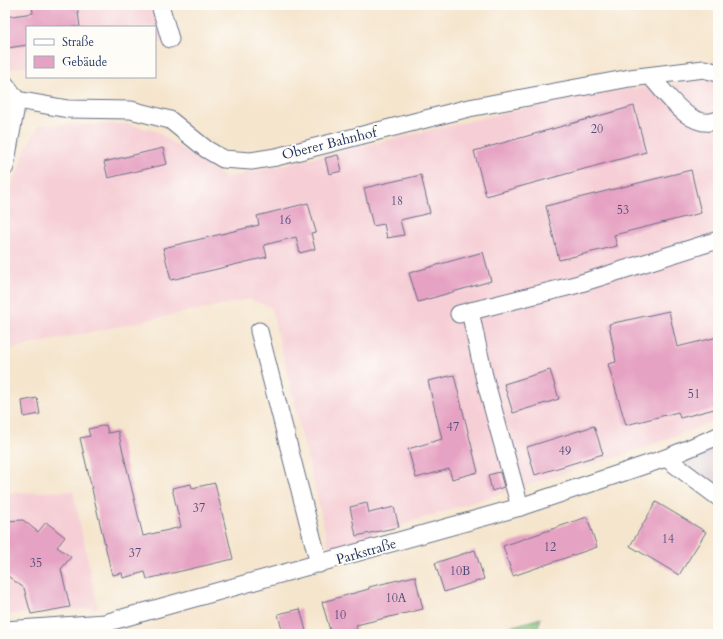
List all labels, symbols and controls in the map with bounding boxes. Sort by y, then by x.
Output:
legend [26,26,156,78]
text: Straße [62,34,94,50]
text: Gebäude [62,54,107,70]
house number: 20 [591,121,603,137]
street label: Oberer Bahnhof [280,122,381,164]
house number: 18 [391,193,403,209]
house number: 53 [617,202,629,218]
house number: 16 [279,212,291,228]
house number: 51 [688,386,700,402]
house number: 47 [447,419,459,435]
house number: 49 [559,443,571,459]
house number: 37 [193,500,205,516]
house number: 14 [662,531,674,547]
street label: Parkstraße [334,534,399,569]
house number: 12 [544,539,556,555]
house number: 37 [129,545,141,561]
house number: 35 [30,555,42,571]
house number: 10B [450,563,470,579]
house number: 10A [386,590,407,606]
house number: 10 [334,607,346,623]

